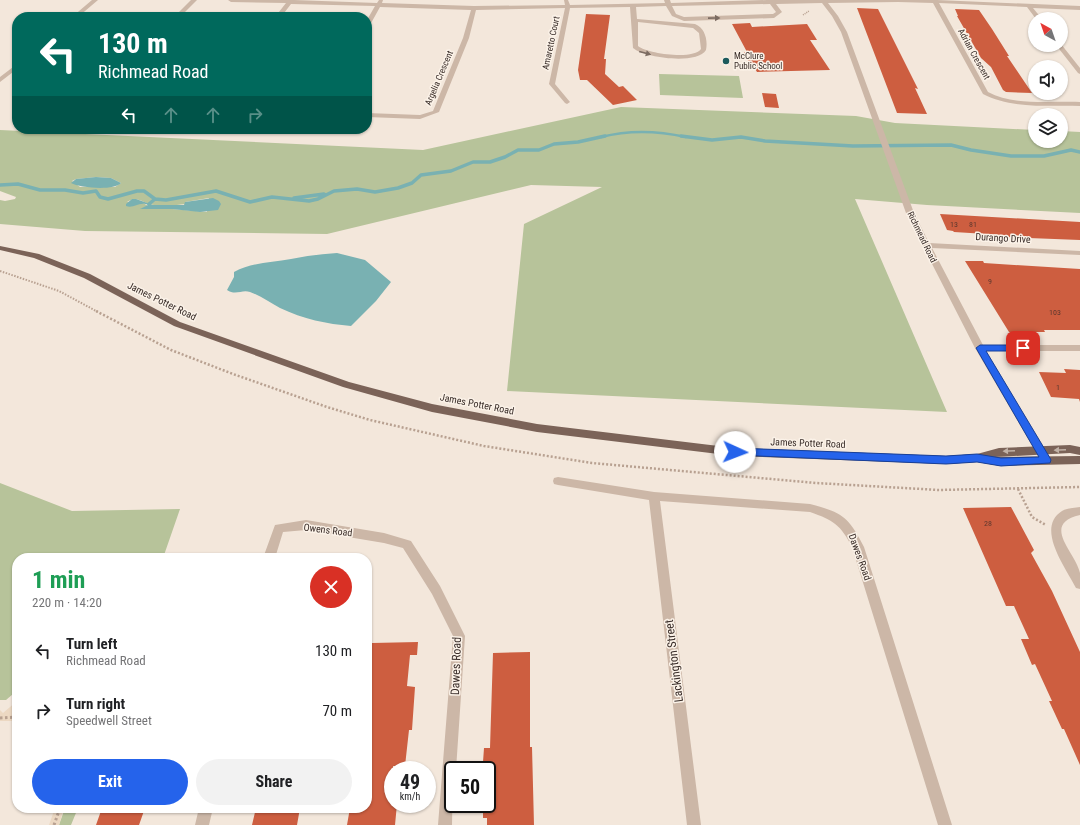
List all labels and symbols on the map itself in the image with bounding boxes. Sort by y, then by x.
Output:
north arrow [1028,12,1068,52]
street label: Amaretto Court [540,15,562,71]
one-way arrow [708,15,720,22]
street label: Adrian Crescent [956,27,992,82]
street label: Argelia Crescent [423,49,455,107]
one-way arrow [639,50,651,56]
place label: McClure Public School [734,51,782,71]
marker: McClure Public School [721,56,731,66]
street label: Richmead Road [905,210,939,264]
house number: 13 [950,220,958,229]
house number: 81 [969,220,977,229]
street label: Durango Drive [975,231,1031,245]
house number: 9 [988,277,992,286]
street label: James Potter Road [126,280,198,322]
house number: 103 [1049,308,1061,317]
pin [1006,331,1040,365]
house number: 1 [1056,383,1060,392]
street label: James Potter Road [439,391,515,417]
position arrow [714,431,756,473]
street label: James Potter Road [770,436,846,450]
one-way arrow [1054,446,1066,453]
one-way arrow [1003,448,1015,455]
house number: 28 [984,519,992,528]
street label: Owens Road [303,522,353,538]
street label: Dawes Road [847,532,873,582]
street label: Lackington Street [662,619,686,703]
street label: Dawes Road [448,637,464,695]
speed limit sign: 50 [444,761,496,813]

